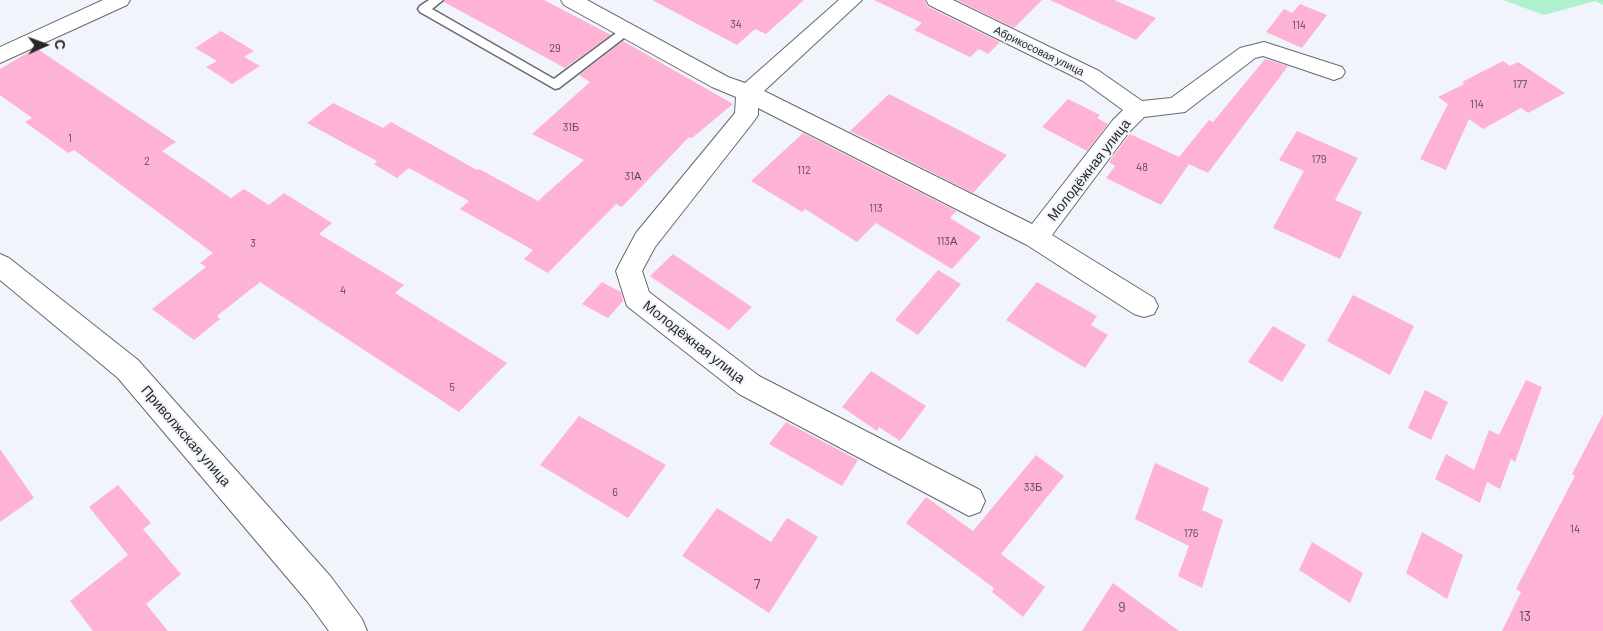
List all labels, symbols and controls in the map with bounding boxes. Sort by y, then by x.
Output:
house number: 34 [730,17,742,31]
house number: 114 [1292,18,1306,32]
north arrow [20,20,70,70]
street label: Абрикосовая улица [992,23,1086,79]
text: С [52,39,69,50]
house number: 29 [549,41,561,55]
house number: 177 [1513,77,1527,91]
house number: 114 [1470,97,1484,111]
street label: Молодёжная улица [1044,116,1134,224]
house number: 31Б [563,120,579,134]
house number: 1 [68,131,72,145]
house number: 179 [1312,152,1326,166]
house number: 2 [144,154,150,168]
house number: 48 [1136,160,1148,174]
house number: 112 [797,163,811,177]
house number: 31А [625,169,641,183]
house number: 113 [869,201,883,215]
house number: 113А [937,234,957,248]
house number: 3 [250,236,256,250]
house number: 4 [340,283,346,297]
street label: Молодёжная улица [640,297,748,387]
house number: 5 [449,380,455,394]
street label: Приволжская улица [138,382,234,490]
house number: 33Б [1024,480,1042,494]
house number: 6 [612,485,618,499]
house number: 14 [1570,522,1580,536]
house number: 176 [1184,526,1198,540]
house number: 7 [754,576,760,592]
house number: 9 [1118,599,1126,615]
house number: 13 [1519,608,1531,624]

